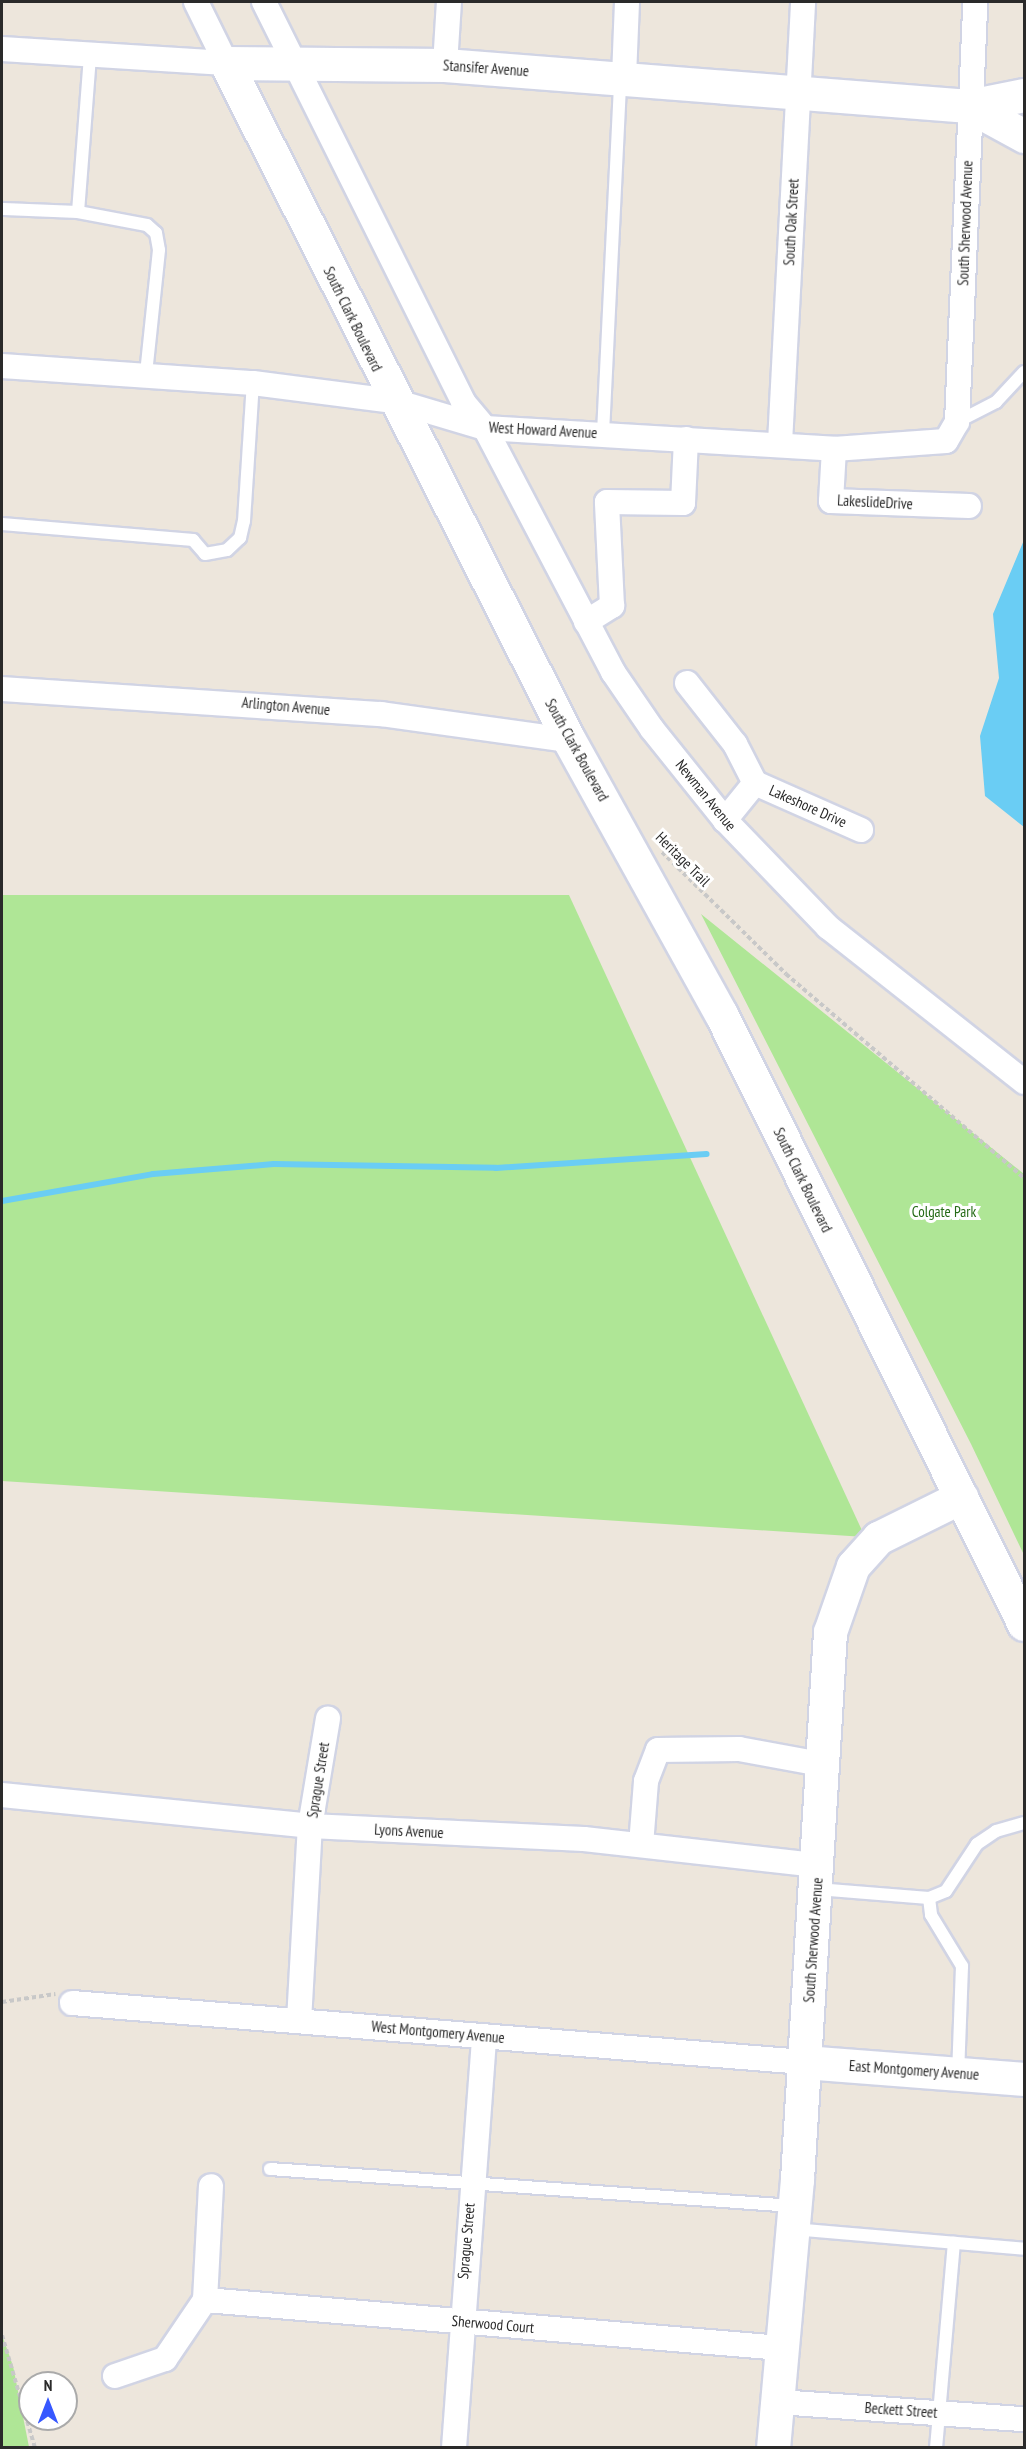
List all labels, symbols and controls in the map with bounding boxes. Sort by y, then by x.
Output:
street label: Stansifer Avenue [442,56,530,80]
street label: South Sherwood Avenue [954,160,976,286]
street label: South Oak Street [780,178,802,266]
street label: South Clark Boulevard [320,264,386,374]
street label: West Howard Avenue [488,418,598,442]
street label: LakeslideDrive [837,491,913,513]
street label: Arlington Avenue [241,693,331,719]
street label: South Clark Boulevard [541,695,613,805]
street label: Newman Avenue [672,756,740,834]
street label: Lakeshore Drive [767,781,849,831]
street label: Heritage Trail [652,828,714,890]
street label: South Clark Boulevard [770,1125,836,1235]
park label: Colgate Park [912,1203,976,1221]
street label: Sprague Street [303,1741,333,1819]
street label: Lyons Avenue [374,1820,444,1842]
street label: South Sherwood Avenue [800,1877,826,2003]
street label: West Montgomery Avenue [370,2017,506,2047]
street label: East Montgomery Avenue [848,2056,980,2084]
street label: Sprague Street [454,2202,478,2280]
street label: Sherwood Court [451,2311,535,2337]
north arrow [18,2371,78,2431]
text: N [44,2375,52,2395]
street label: Beckett Street [864,2398,938,2422]

